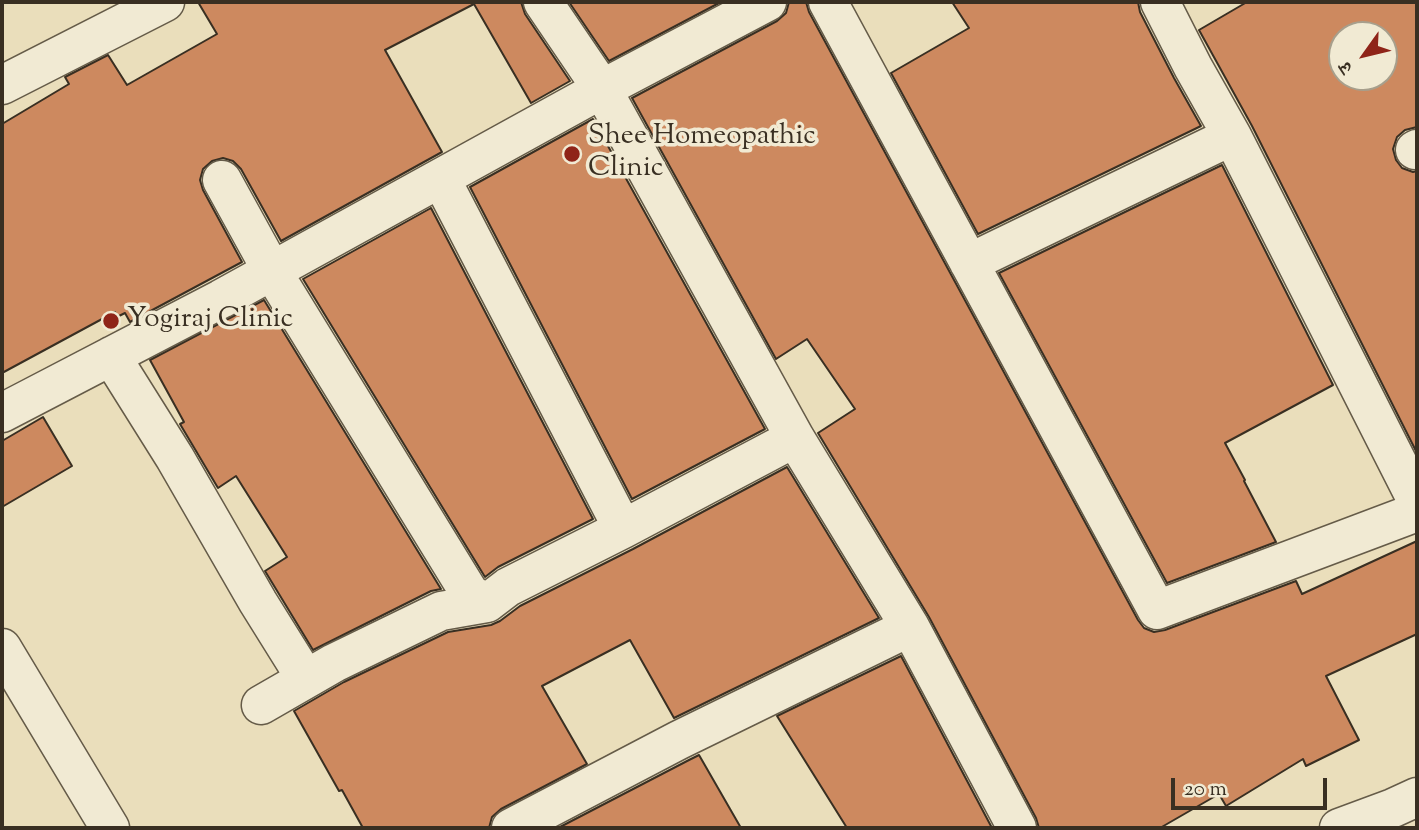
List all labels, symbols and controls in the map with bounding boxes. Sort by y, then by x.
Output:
north arrow [1328,21,1398,91]
text: उ [1333,55,1361,78]
place label: Shee Homeopathic Clinic [588,121,816,187]
marker: Shee Homeopathic Clinic [562,144,582,164]
place label: Yogiraj Clinic [127,304,293,338]
marker: Yogiraj Clinic [101,311,121,331]
scale bar [1174,764,1330,808]
text: 20 m [1184,775,1227,805]

